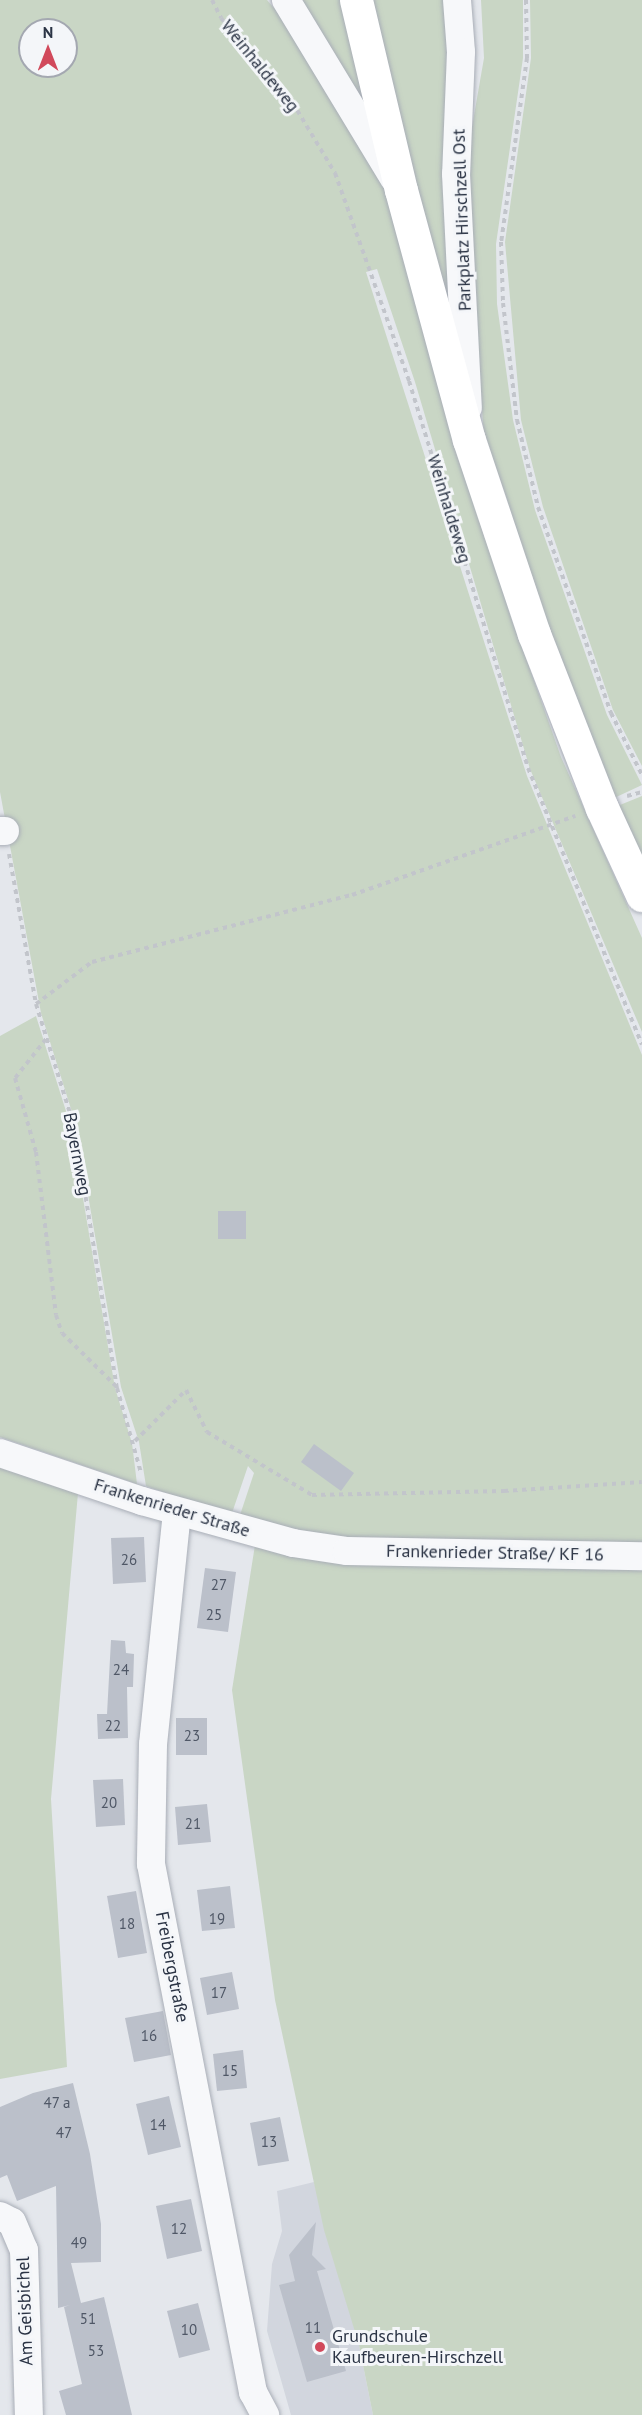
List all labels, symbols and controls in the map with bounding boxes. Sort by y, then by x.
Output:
street label: Weinhaldeweg [216,16,304,116]
north arrow [18,18,78,78]
text: N [43,22,53,42]
street label: Parkplatz Hirschzell Ost [448,128,476,312]
street label: Weinhaldeweg [422,452,476,566]
street label: Bayernweg [58,1111,96,1197]
street label: Frankenrieder Straße [91,1474,253,1542]
street label: Frankenrieder Straße/ KF 16 [386,1540,604,1566]
house number: 26 [121,1551,137,1569]
house number: 27 [211,1576,227,1594]
house number: 25 [206,1606,222,1624]
house number: 24 [113,1661,129,1679]
house number: 22 [105,1717,121,1735]
house number: 23 [184,1727,200,1745]
house number: 20 [101,1794,117,1812]
house number: 21 [185,1815,201,1833]
street label: Freibergstraße [151,1910,193,2024]
house number: 19 [209,1910,225,1928]
house number: 18 [119,1915,135,1933]
house number: 17 [211,1984,227,2002]
house number: 16 [141,2027,157,2045]
house number: 15 [222,2062,238,2080]
house number: 47 a [43,2094,71,2112]
house number: 14 [150,2116,166,2134]
house number: 47 [56,2124,72,2142]
house number: 13 [261,2133,277,2151]
house number: 12 [171,2220,187,2238]
house number: 49 [71,2234,87,2252]
street label: Am Geisbichel [12,2256,38,2366]
house number: 51 [80,2310,96,2328]
house number: 11 [305,2319,321,2337]
house number: 10 [181,2321,197,2339]
place label: Grundschule Kaufbeuren-Hirschzell [332,2326,503,2368]
marker: Grundschule Kaufbeuren-Hirschzell [313,2340,327,2354]
house number: 53 [88,2342,104,2360]

